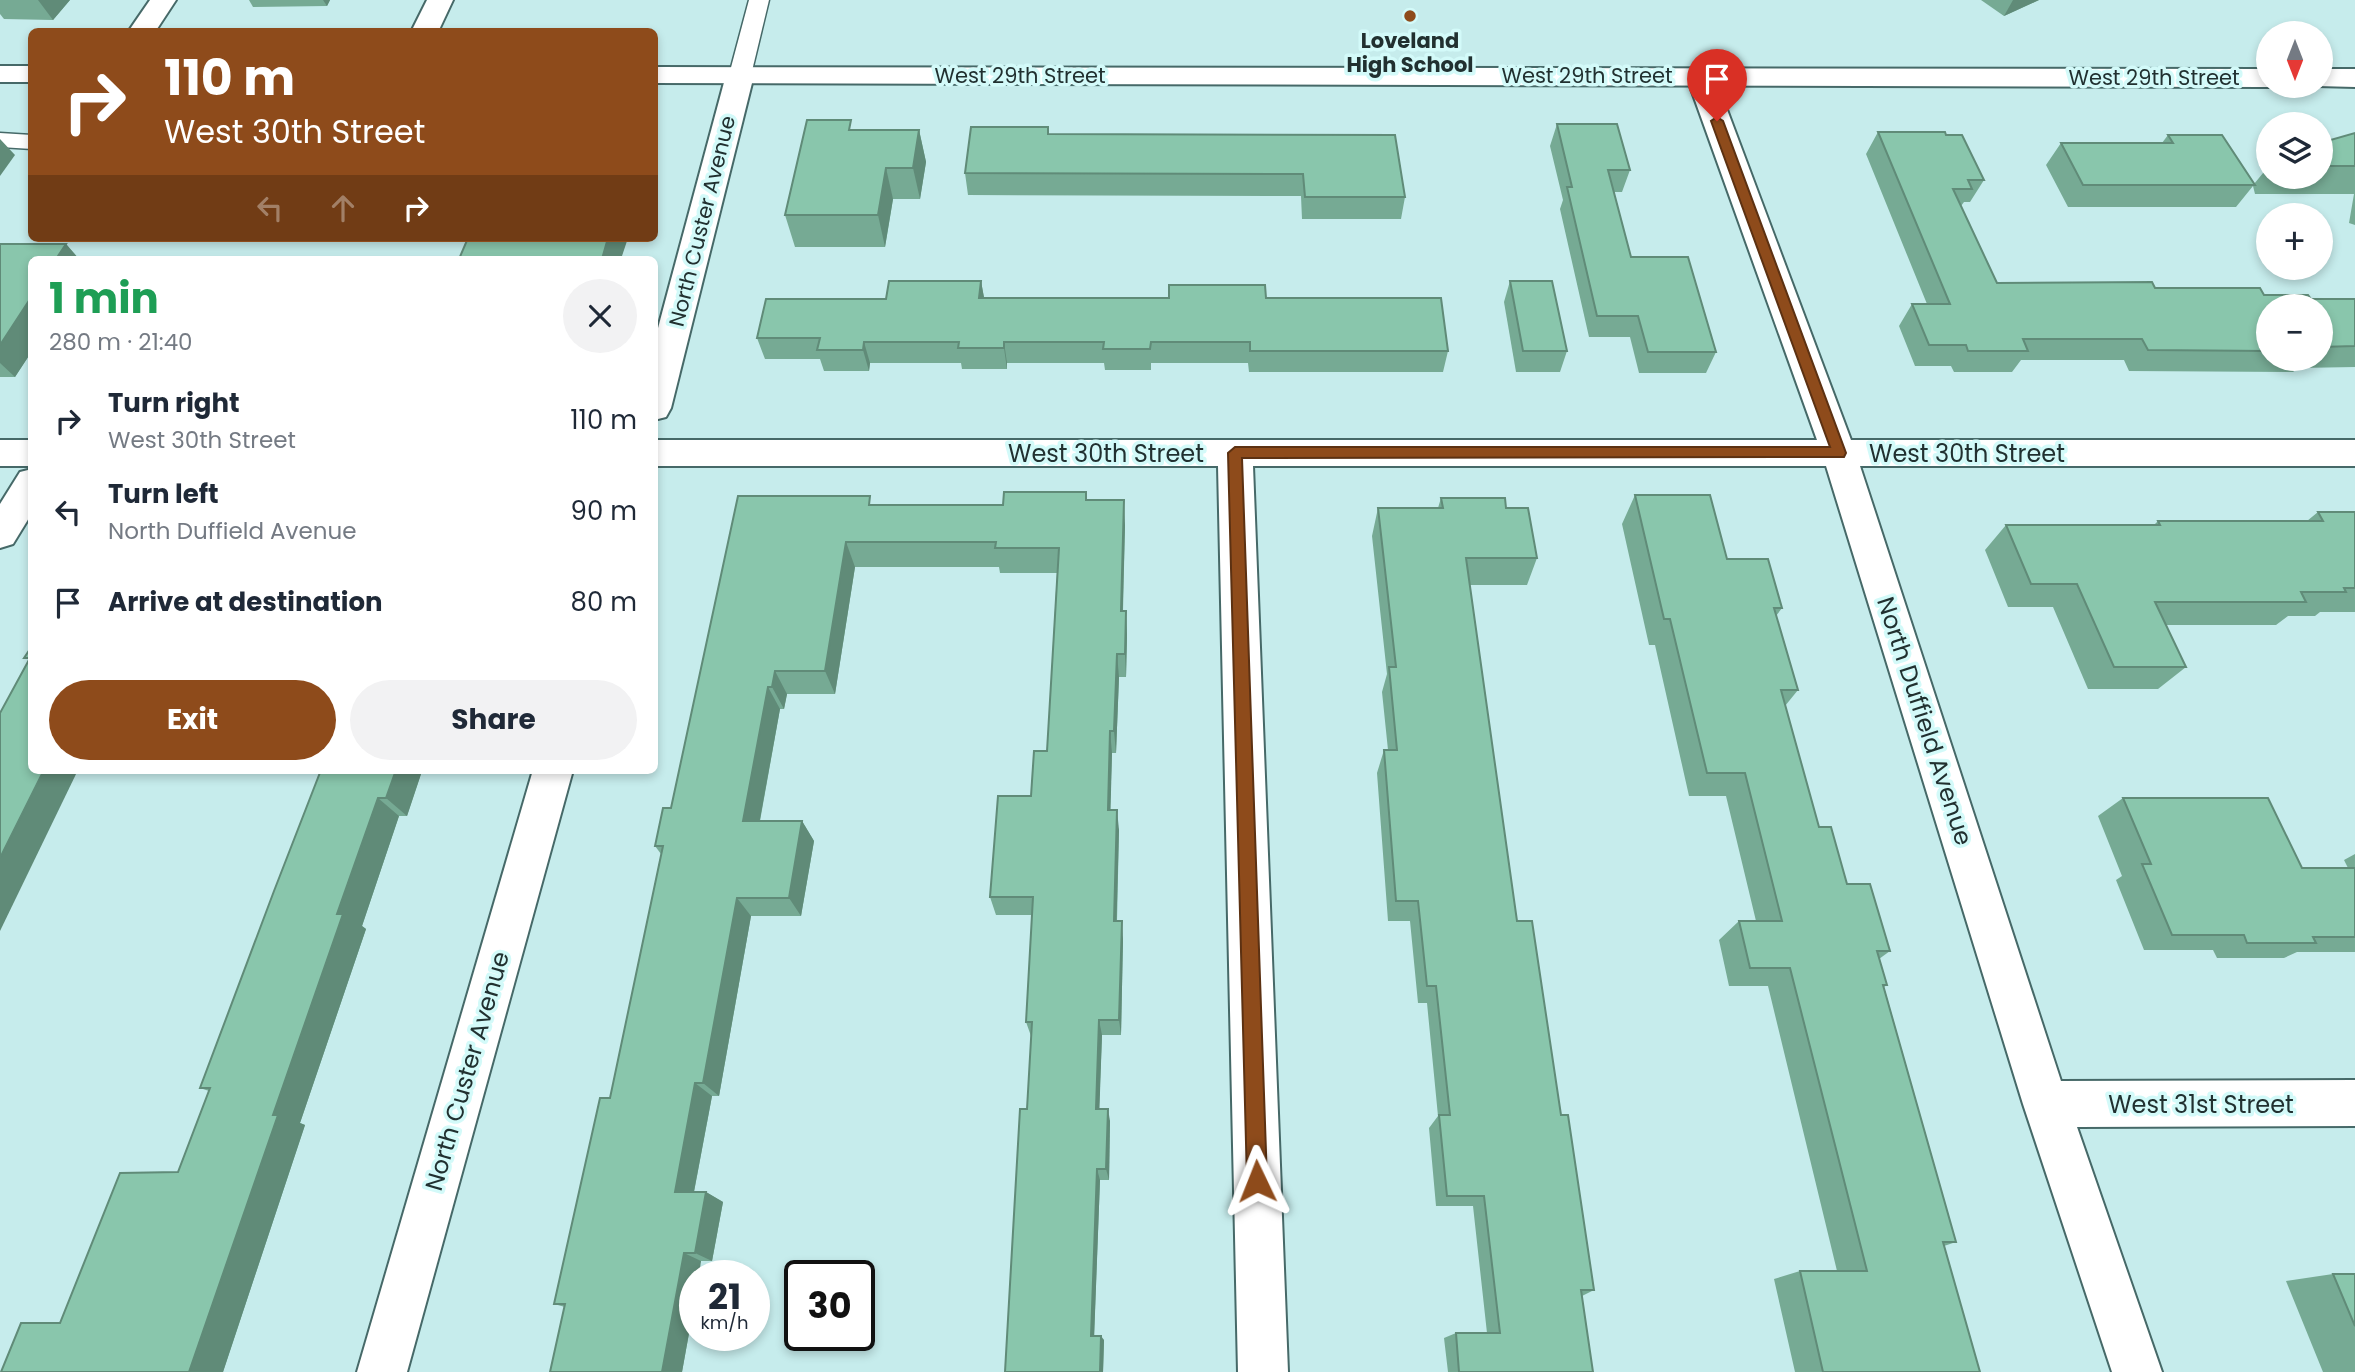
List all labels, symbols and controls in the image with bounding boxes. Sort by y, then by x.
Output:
marker: Loveland High School [1402,8,1418,24]
north arrow [2256,21,2333,98]
map controls [2256,21,2333,371]
place label: Loveland High School [1346,26,1474,79]
text: 110 m [164,44,295,112]
pin [1687,49,1747,121]
icon: right [49,56,140,147]
icon: arrive [1698,60,1736,98]
street label: West 29th Street [934,61,1106,90]
street label: West 29th Street [1501,61,1673,90]
street label: West 29th Street [2068,63,2240,92]
text: West 30th Street [164,109,425,154]
button: layers [2256,112,2333,189]
street label: North Custer Avenue [662,113,742,329]
icon: left [251,189,289,227]
icon: ahead [324,189,362,227]
icon: right [397,189,435,227]
button: + [2256,203,2333,280]
text: 1 min [49,269,159,328]
button: close [563,279,637,353]
button: − [2256,294,2333,371]
text: 280 m · 21:40 [49,326,193,358]
text: Turn right [108,385,240,421]
icon: right [49,402,87,440]
text: 110 m [570,402,637,438]
text: West 30th Street [108,424,296,456]
street label: West 30th Street [1008,437,1204,470]
street label: West 30th Street [1869,437,2065,470]
text: Turn left [108,476,219,512]
icon: left [49,493,87,531]
text: 90 m [571,493,637,529]
text: North Duffield Avenue [108,515,356,547]
icon: arrive [49,584,87,622]
text: Arrive at destination [108,584,383,620]
text: 80 m [571,584,637,620]
street label: North Duffield Avenue [1869,593,1981,849]
button: Exit [49,680,336,760]
button: Share [350,680,637,760]
street label: North Custer Avenue [417,948,517,1194]
street label: West 31st Street [2108,1088,2294,1121]
position arrow [1220,1144,1294,1218]
speed limit sign: 30 [784,1260,875,1351]
text: 21 [708,1272,741,1321]
text: km/h [701,1310,748,1335]

